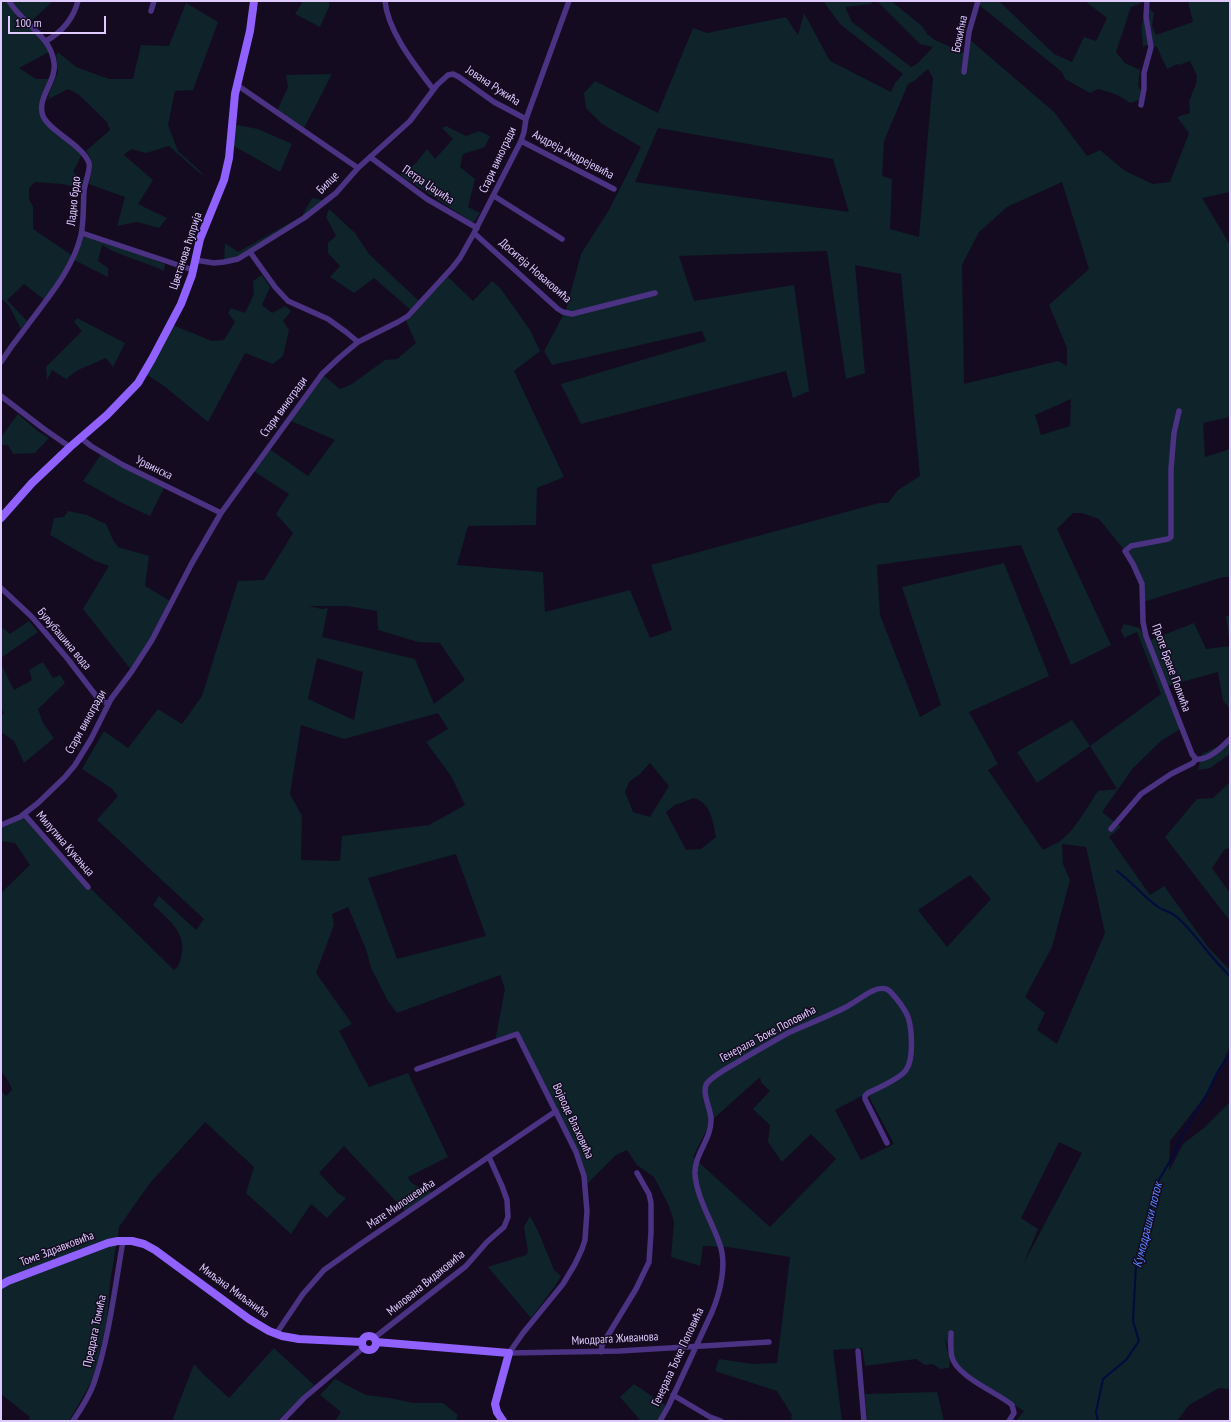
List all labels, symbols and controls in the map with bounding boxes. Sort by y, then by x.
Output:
scale bar [10,8,108,34]
street label: Божићна [949,14,971,54]
text: 100 m [15,15,42,30]
street label: Јована Ружића [463,63,523,109]
street label: Стари виногради [476,125,520,195]
street label: Андреја Андрејевића [530,127,616,183]
street label: Петра Џаџића [399,162,457,208]
street label: Билце [314,169,342,197]
street label: Ладно брдо [64,175,84,227]
street label: Цветанова ћуприја [167,211,205,291]
street label: Доситеја Новаковића [496,236,574,306]
street label: Стари виногради [257,374,311,440]
street label: Урвинска [133,453,175,483]
street label: Буљубашина вода [34,605,94,673]
street label: Проте Бране Полкића [1148,622,1194,714]
street label: Стари виногради [62,687,110,757]
street label: Милутина Кукањца [33,809,97,879]
street label: Генерала Ђоке Поповића [717,1003,819,1065]
street label: Војводе Влаховића [549,1081,597,1161]
street label: Мате Милошевића [364,1176,438,1232]
water label: Кумодрашки поток [1130,1181,1166,1269]
street label: Томе Здравковића [18,1228,96,1270]
street label: Милована Видаковића [384,1247,468,1319]
street label: Миљана Миљанића [196,1261,272,1321]
street label: Предрага Томића [80,1294,110,1368]
street label: Генерала Ђоке Поповића [649,1306,707,1408]
street label: Миодрага Живанова [571,1330,659,1348]

